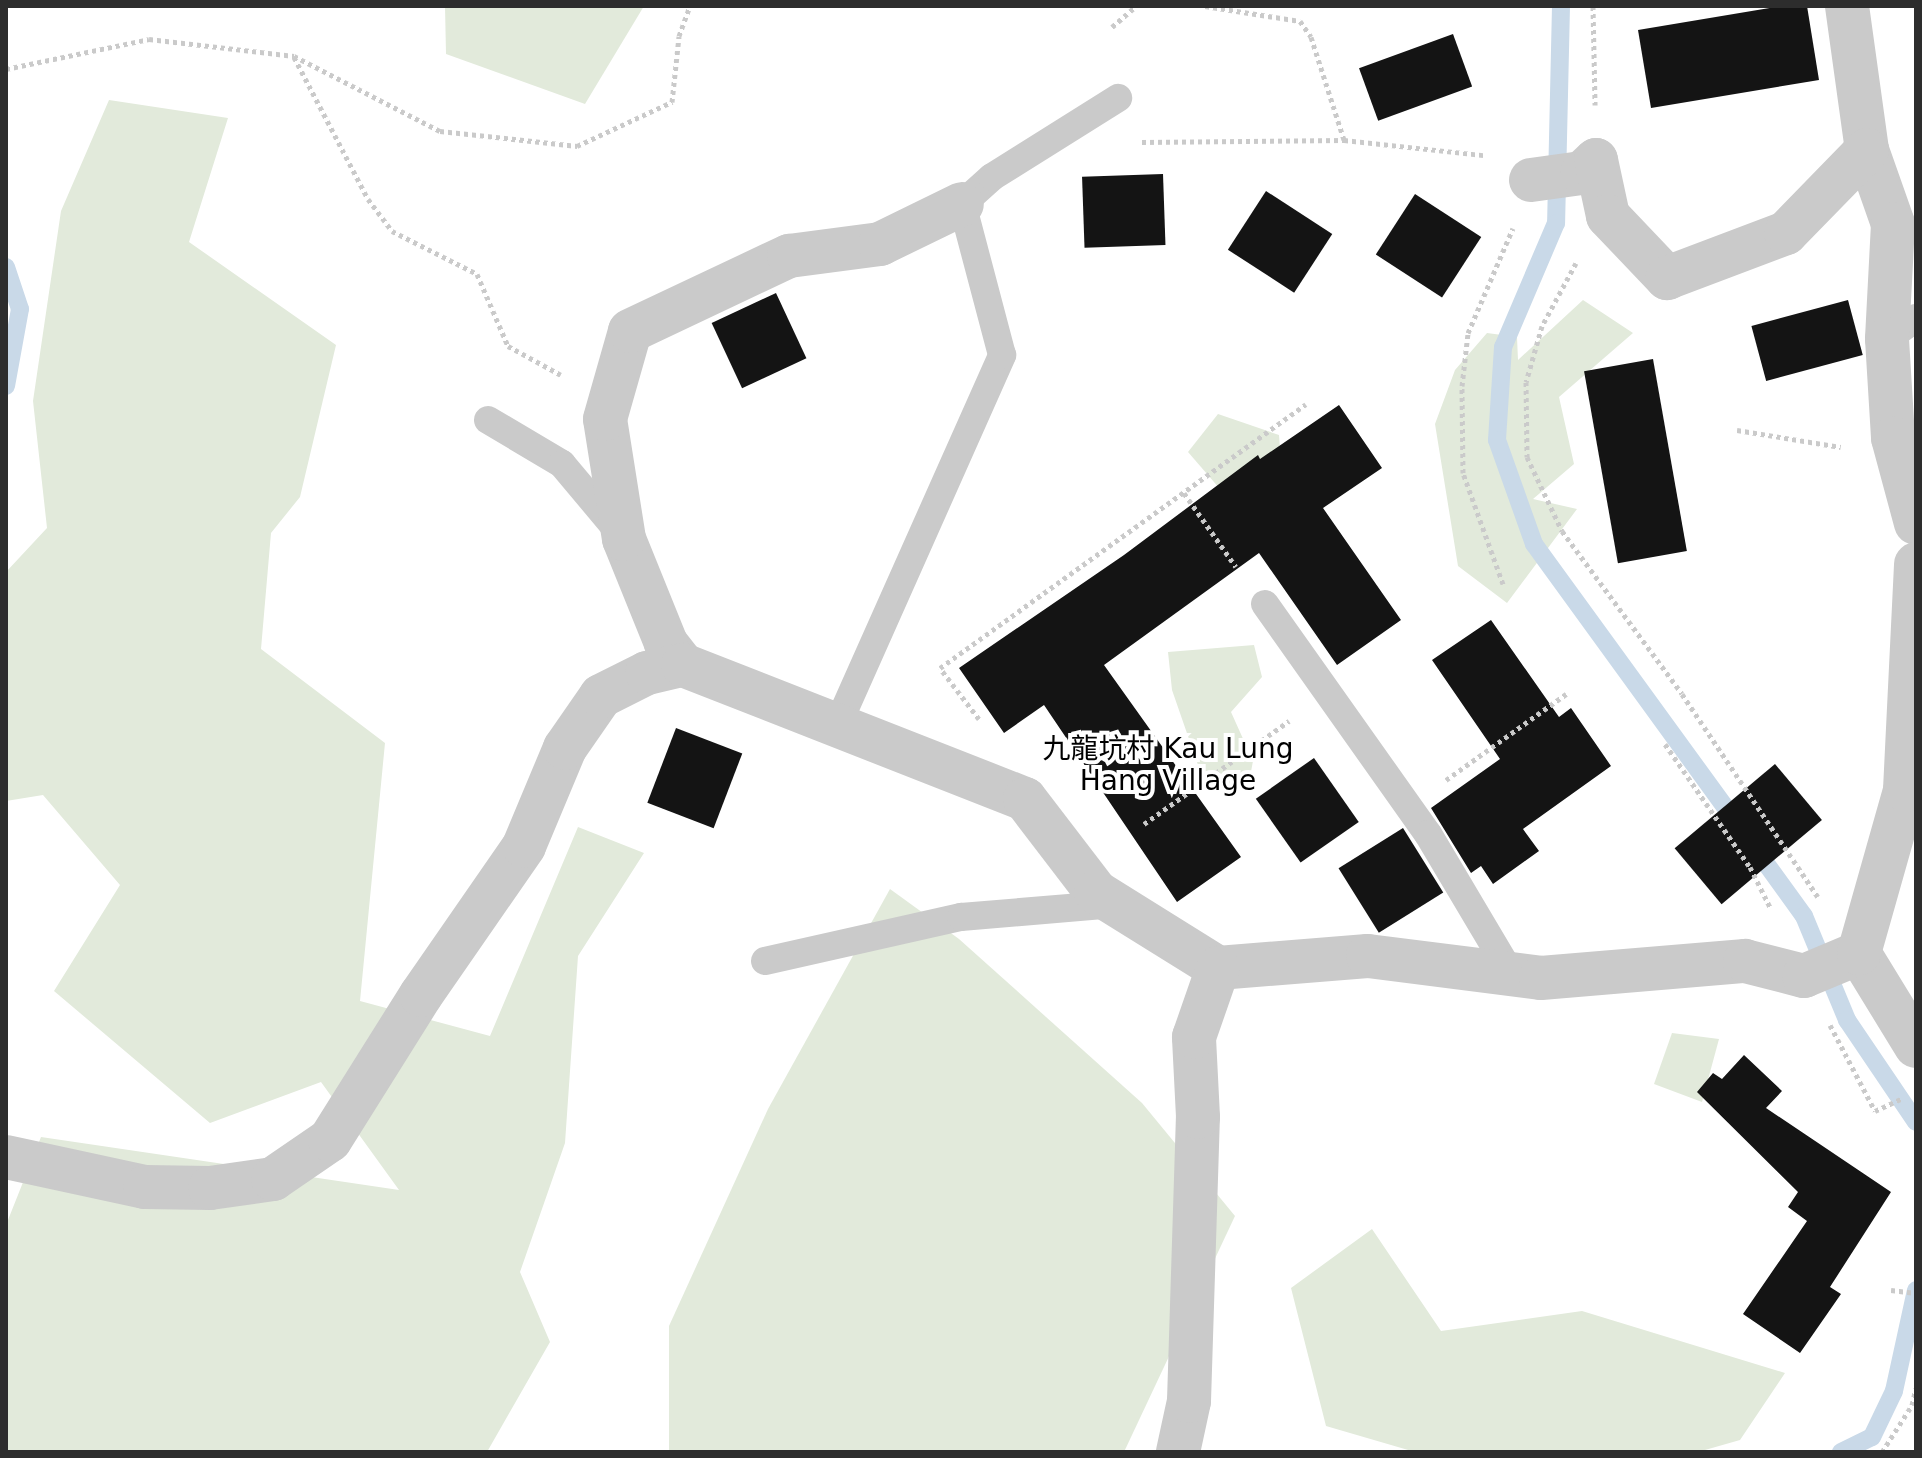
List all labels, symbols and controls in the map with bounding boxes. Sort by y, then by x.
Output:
district label: 九龍坑村 Kau Lung Hang Village [1043,732,1293,798]

